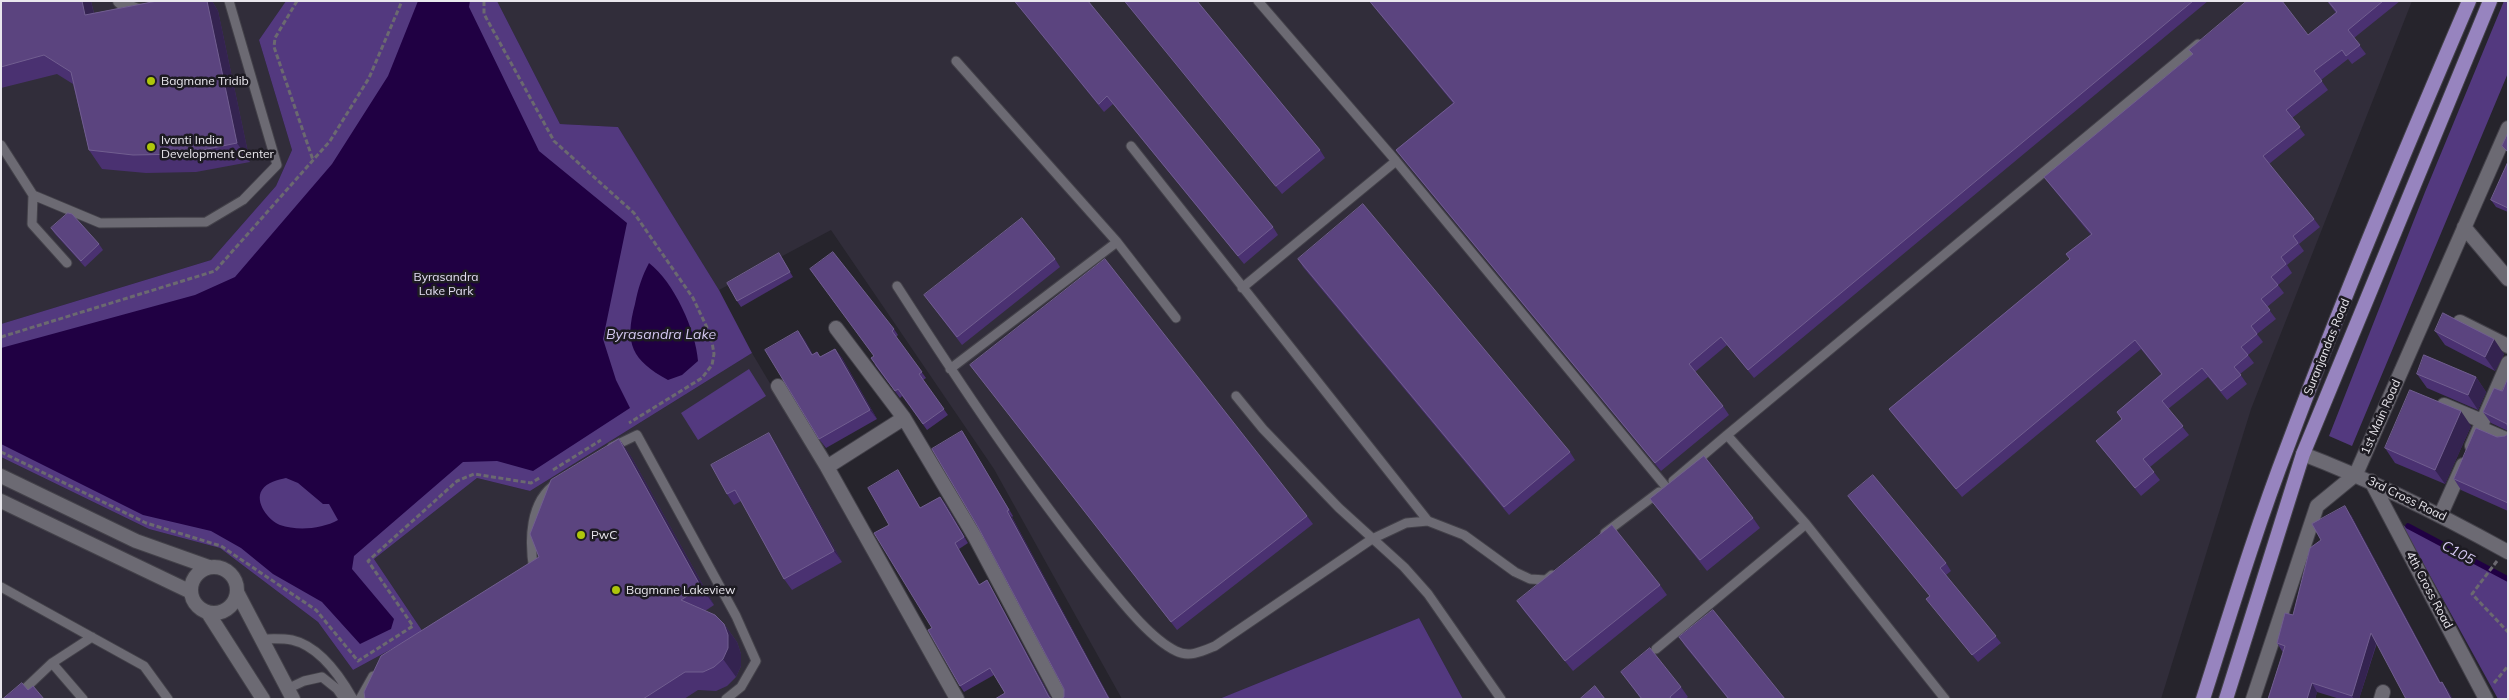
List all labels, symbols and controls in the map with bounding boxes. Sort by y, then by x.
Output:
place label: Bagmane Tridib [161,74,249,88]
marker: Bagmane Tridib [145,75,157,87]
place label: Ivanti India Development Center [161,133,274,161]
marker: Ivanti India Development Center [145,141,157,153]
park label: Byrasandra Lake Park [414,270,478,298]
street label: Suranjandas Road [2301,297,2353,397]
water label: Byrasandra Lake [606,327,716,343]
street label: 1st Main Road [2358,377,2404,457]
street label: 3rd Cross Road [2365,474,2449,524]
place label: PwC [591,528,617,542]
marker: PwC [575,529,587,541]
water label: C105 [2439,537,2477,569]
street label: 4th Cross Road [2403,549,2455,631]
place label: Bagmane Lakeview [626,583,735,597]
marker: Bagmane Lakeview [610,584,622,596]

